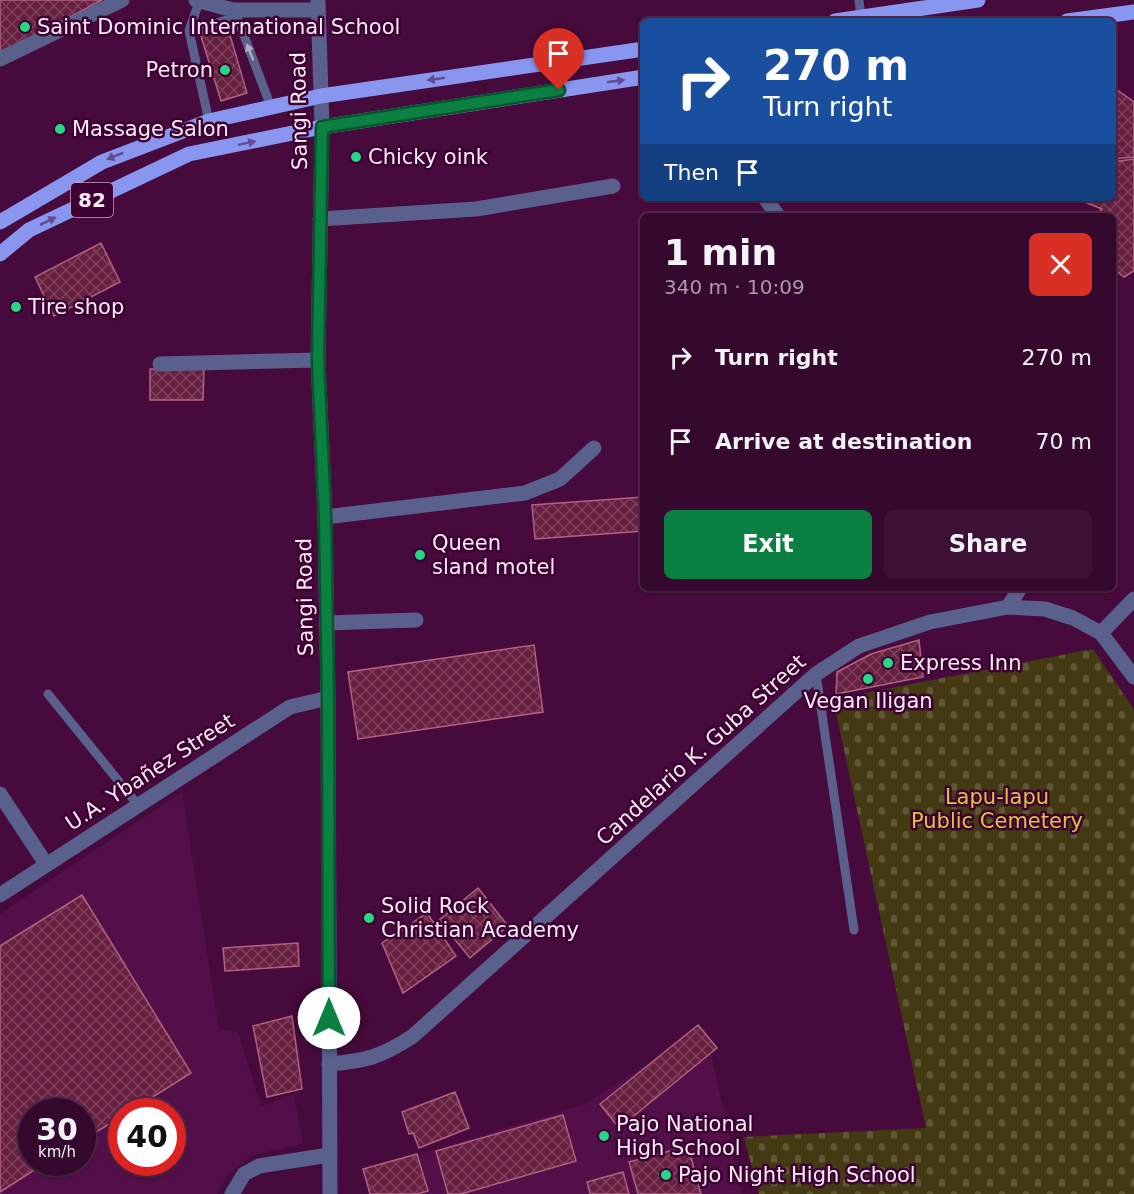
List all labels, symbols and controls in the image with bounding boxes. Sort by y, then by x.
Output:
place label: Saint Dominic International School [37,15,400,39]
marker: Saint Dominic International School [18,20,32,34]
pin [533,28,584,90]
icon: arrive [542,37,575,70]
text: 270 m [763,41,909,90]
icon: right [664,42,742,120]
one-way arrow [245,43,255,61]
street label: Sangi Road [286,52,312,170]
place label: Petron [146,58,213,82]
marker: Petron [218,63,232,77]
one-way arrow [427,75,446,84]
one-way arrow [607,77,626,86]
text: Turn right [763,91,892,122]
place label: Massage Salon [72,117,229,141]
marker: Massage Salon [53,122,67,136]
one-way arrow [237,138,256,147]
place label: Chicky oink [368,145,489,169]
marker: Chicky oink [349,150,363,164]
one-way arrow [106,151,124,161]
icon: arrive [731,156,764,189]
text: Then [664,160,719,185]
road number: 82 [71,183,113,217]
one-way arrow [40,216,57,226]
text: 1 min [664,232,777,273]
button: close [1029,233,1092,296]
text: 340 m · 10:09 [664,275,805,299]
place label: Tire shop [27,295,124,319]
marker: Tire shop [9,300,23,314]
icon: right [664,341,697,374]
text: Turn right [715,345,838,370]
text: 270 m [1022,345,1092,370]
icon: arrive [664,425,697,458]
text: Arrive at destination [715,429,972,454]
text: 70 m [1036,429,1092,454]
button: Exit [664,510,872,579]
button: Share [884,510,1092,579]
place label: Queen sland motel [432,531,555,579]
street label: Sangi Road [292,538,318,656]
marker: Queen sland motel [413,548,427,562]
street label: Candelario K. Guba Street [591,650,811,850]
place label: Express Inn [900,651,1022,675]
marker: Express Inn [881,656,895,670]
marker: Vegan Iligan [861,672,875,686]
place label: Vegan Iligan [803,689,933,713]
street label: U.A. Ybañez Street [61,709,239,835]
park label: Lapu-lapu Public Cemetery [911,785,1083,833]
place label: Solid Rock Christian Academy [381,894,579,942]
marker: Solid Rock Christian Academy [362,911,376,925]
position arrow [297,986,361,1050]
speed limit sign: 40 [108,1098,186,1176]
text: 30 [36,1112,78,1147]
place label: Pajo National High School [616,1112,753,1160]
marker: Pajo National High School [597,1129,611,1143]
text: km/h [38,1143,76,1161]
place label: Pajo Night High School [678,1163,916,1187]
marker: Pajo Night High School [659,1168,673,1182]

